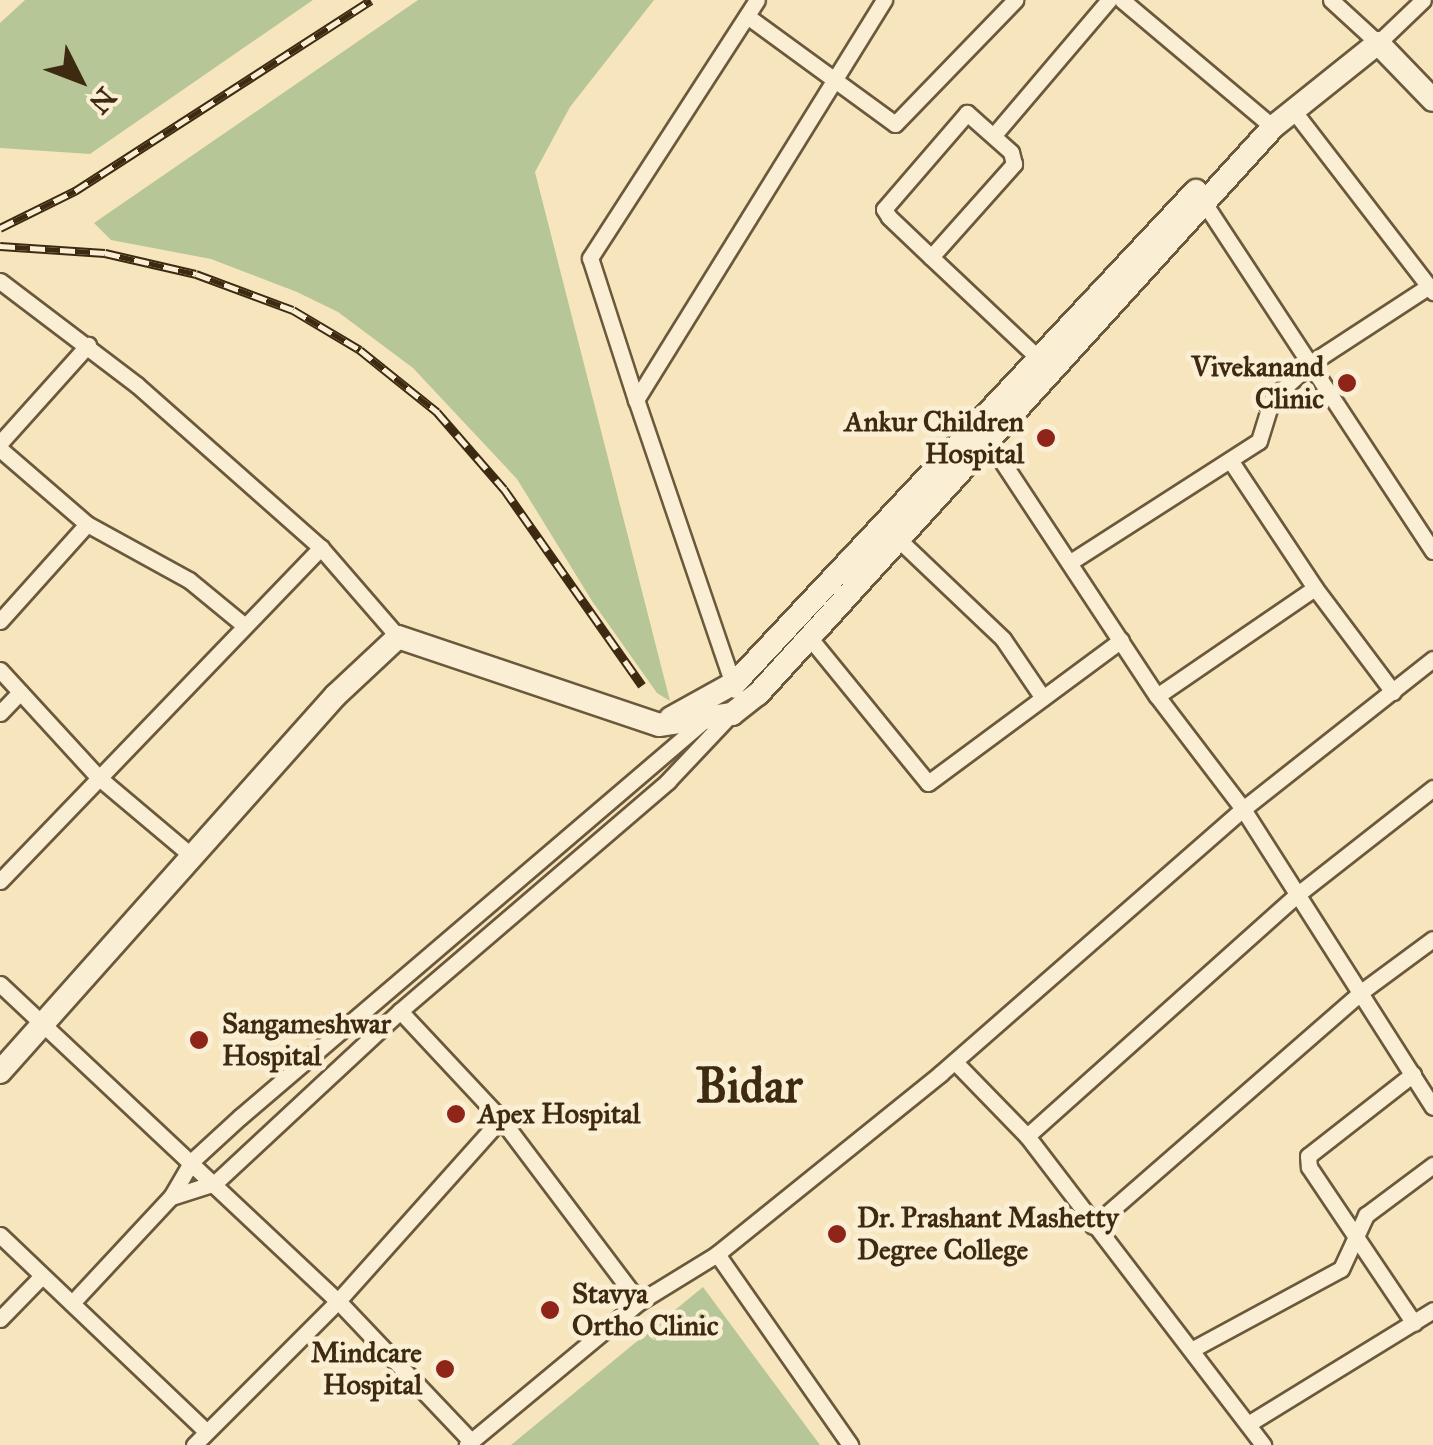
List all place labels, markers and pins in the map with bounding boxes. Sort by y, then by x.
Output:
place label: Vivekanand Clinic [1191,350,1324,416]
marker: Vivekanand Clinic [1334,370,1360,396]
place label: Ankur Children Hospital [845,405,1024,471]
marker: Ankur Children Hospital [1033,425,1059,451]
place label: Sangameshwar Hospital [222,1007,391,1073]
marker: Sangameshwar Hospital [186,1027,212,1053]
place label: Apex Hospital [478,1097,640,1131]
marker: Apex Hospital [443,1101,469,1127]
place label: Dr. Prashant Mashetty Degree College [857,1201,1119,1267]
marker: Dr. Prashant Mashetty Degree College [826,1223,848,1245]
place label: Stavya Ortho Clinic [572,1277,718,1343]
marker: Stavya Ortho Clinic [537,1297,563,1323]
place label: Mindcare Hospital [311,1336,422,1402]
marker: Mindcare Hospital [432,1356,458,1382]

